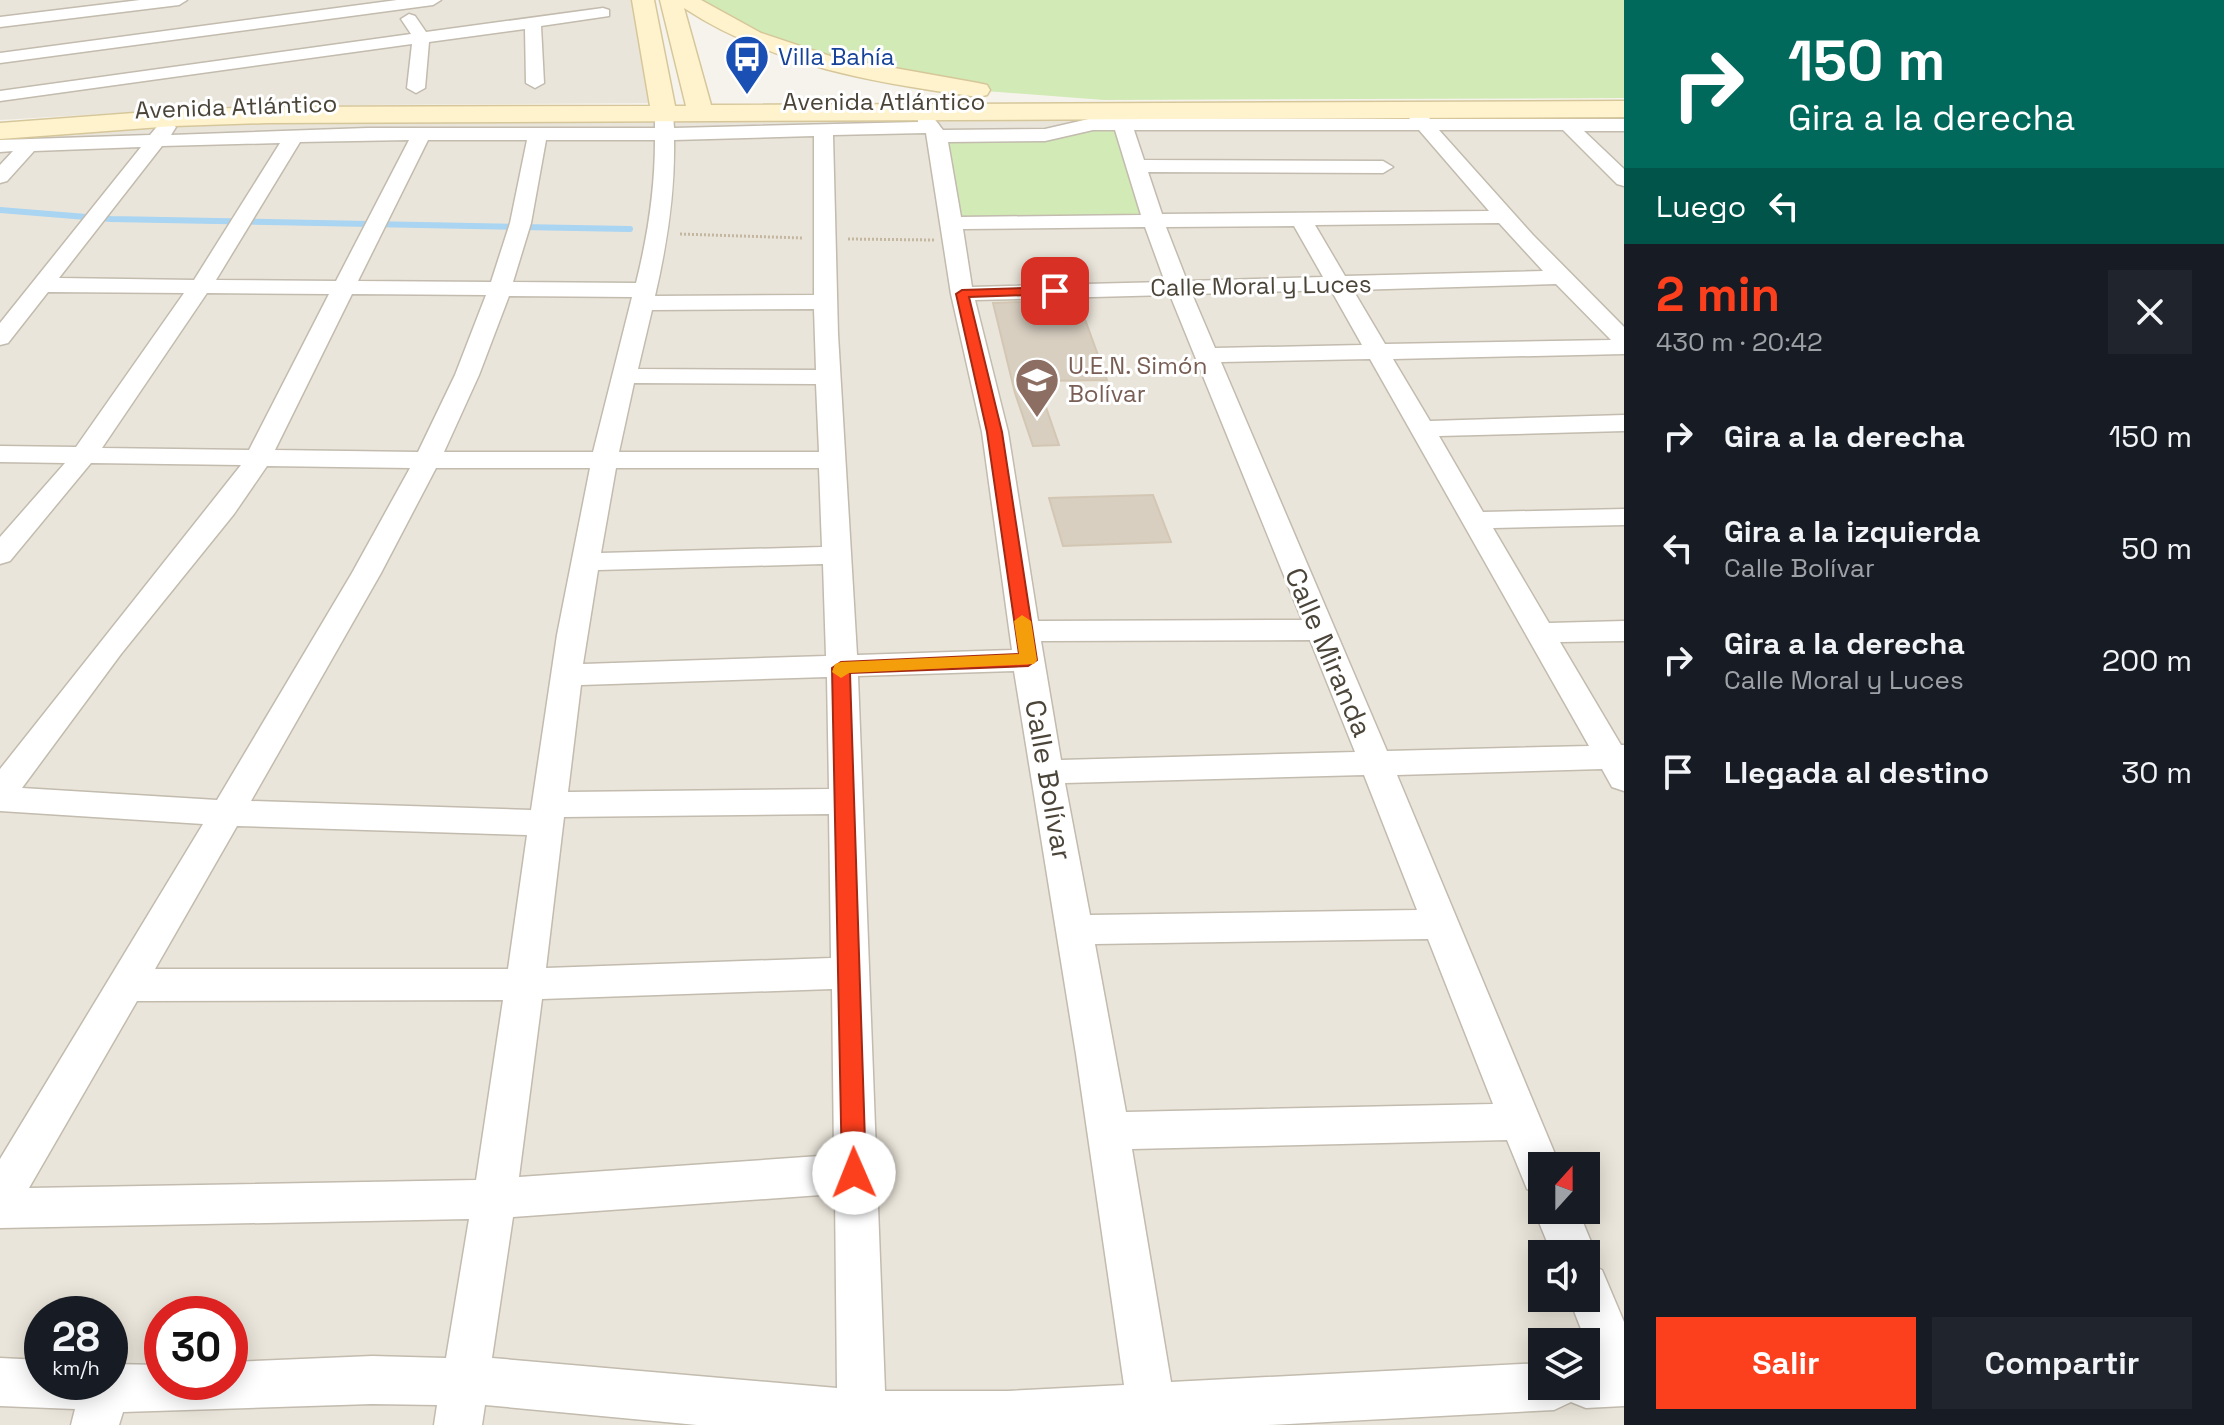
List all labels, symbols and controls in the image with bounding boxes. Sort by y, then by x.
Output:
text: 150 m [1788,25,1945,96]
icon: right [1656,32,1760,136]
bus stop icon: Villa Bahía [723,33,771,96]
place label: Villa Bahía [778,41,895,72]
street label: Avenida Atlántico [783,86,985,117]
street label: Avenida Atlántico [134,87,338,126]
text: Gira a la derecha [1788,95,2075,141]
icon: left [1762,184,1806,228]
text: Luego [1656,187,1746,226]
pin [1021,257,1089,325]
text: 2 min [1656,264,1780,325]
street label: Calle Moral y Luces [1150,268,1372,303]
icon: arrive [1033,269,1077,313]
button: close [2108,270,2192,354]
text: 430 m · 20:42 [1656,325,1823,359]
place label: U.E.N. Simón Bolívar [1068,350,1207,409]
school or university icon: U.E.N. Simón Bolívar [1013,356,1061,419]
icon: right [1656,414,1700,458]
text: Gira a la derecha [1724,417,1965,456]
text: 150 m [2109,417,2192,456]
text: Gira a la izquierda [1724,512,1980,551]
icon: left [1656,526,1700,570]
text: 50 m [2121,529,2192,568]
text: Calle Bolívar [1724,551,1875,585]
street label: Calle Miranda [1277,562,1381,742]
text: Gira a la derecha [1724,624,1965,663]
icon: right [1656,638,1700,682]
text: 200 m [2102,641,2192,680]
text: Calle Moral y Luces [1724,663,1964,697]
street label: Calle Bolívar [1017,697,1081,863]
icon: arrive [1656,750,1700,794]
text: Llegada al destino [1724,753,1989,792]
text: 30 m [2121,753,2192,792]
position arrow [812,1131,896,1215]
north arrow [1528,1152,1600,1224]
map controls [1528,1152,1600,1400]
button: sound [1528,1240,1600,1312]
speed limit sign: 30 [144,1296,248,1400]
text: 28 [52,1312,100,1363]
button: Salir [1656,1317,1916,1409]
button: Compartir [1932,1317,2192,1409]
button: layers [1528,1328,1600,1400]
text: km/h [52,1355,100,1381]

